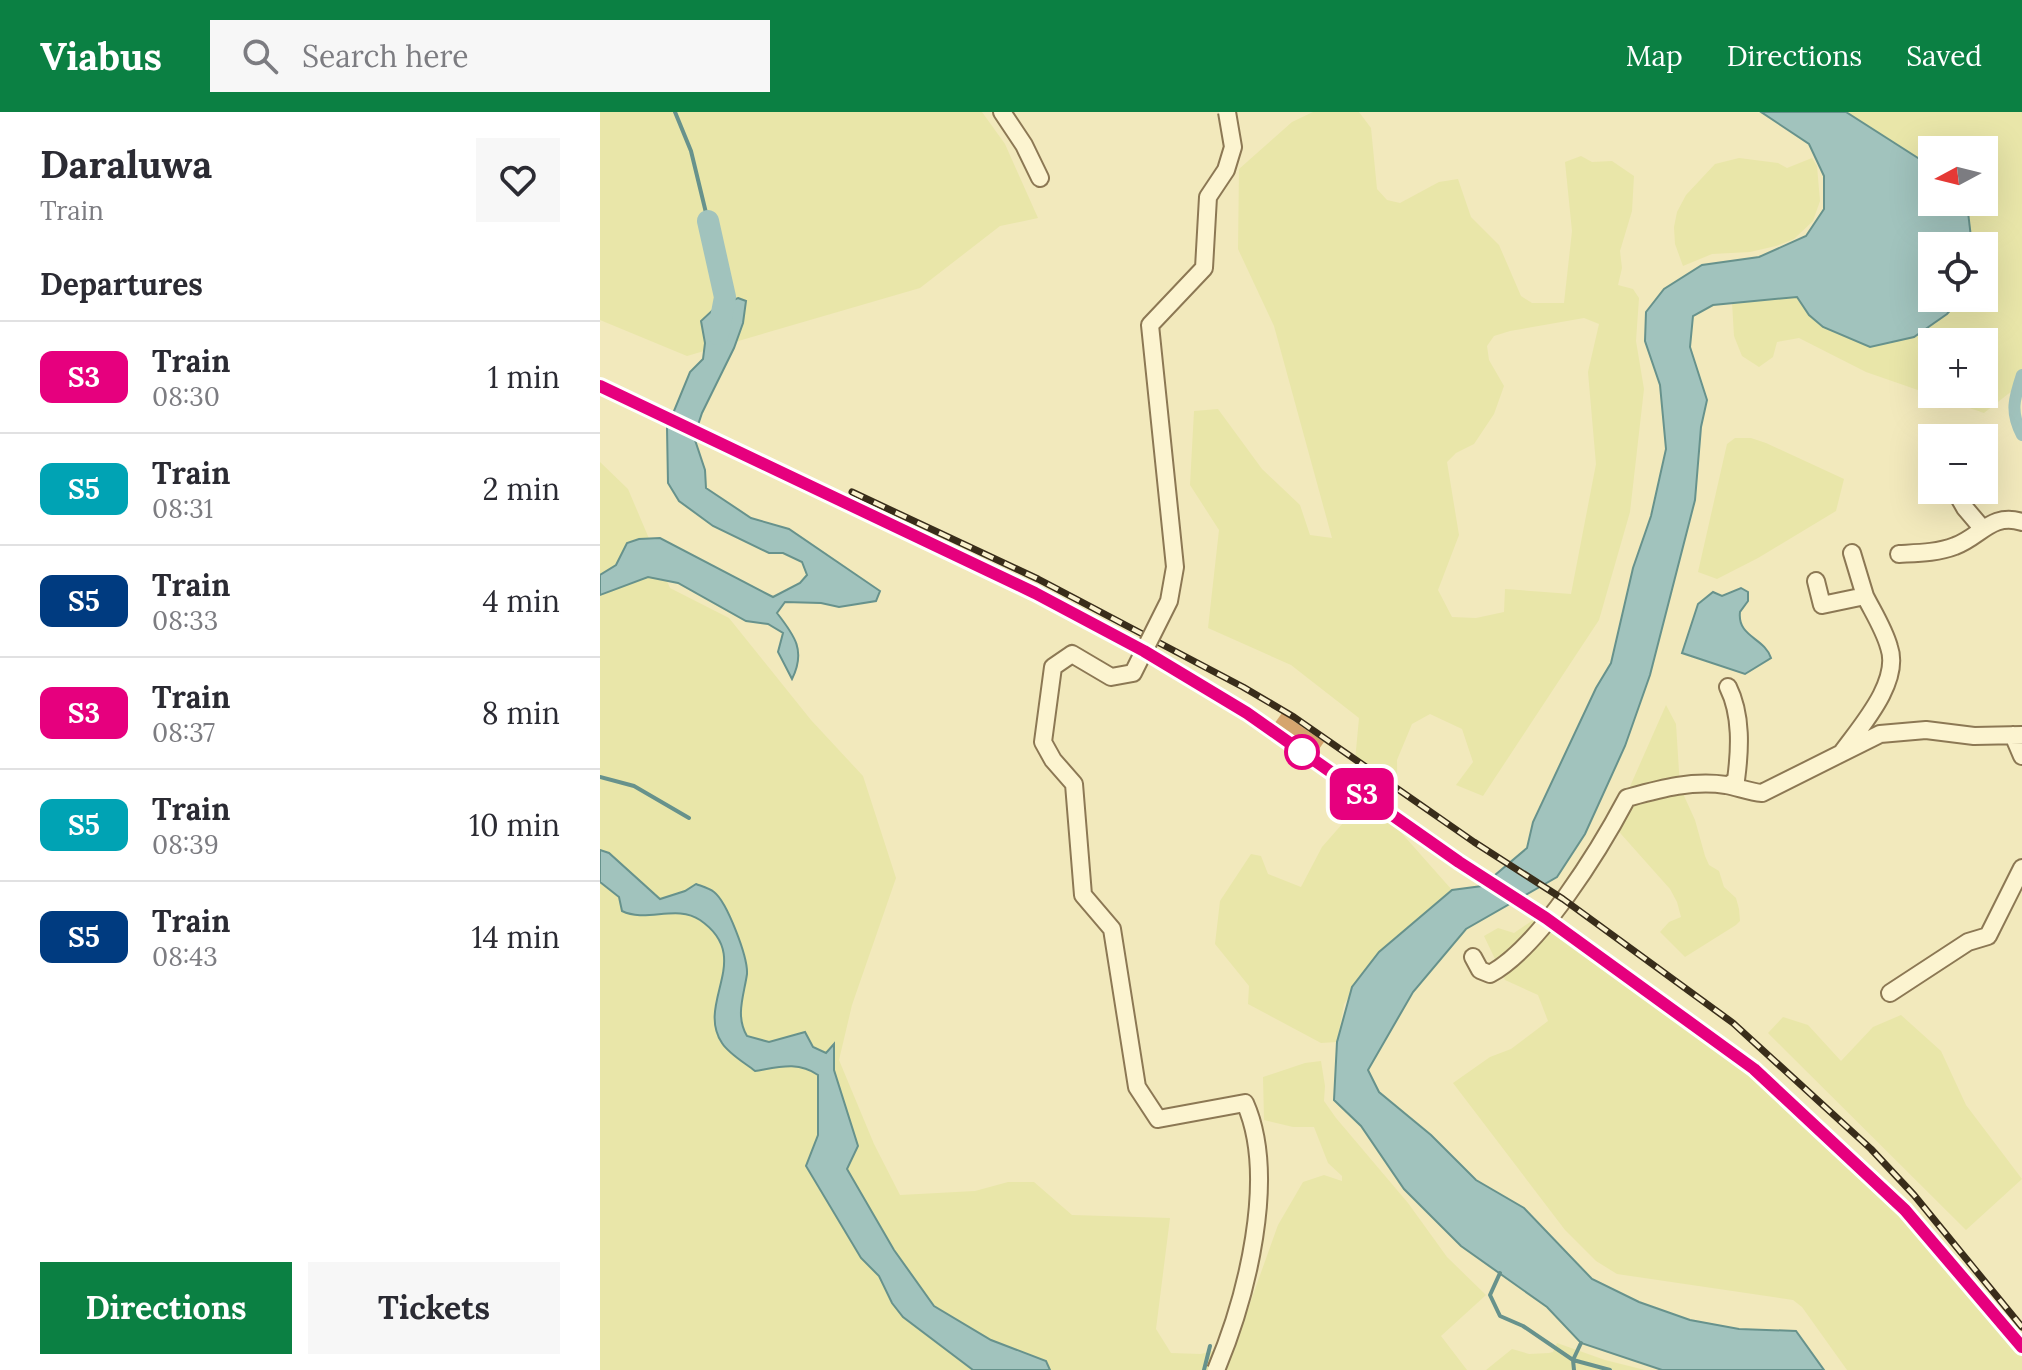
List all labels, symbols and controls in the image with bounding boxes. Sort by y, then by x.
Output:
search box [210,20,770,92]
text: Viabus [40,32,162,80]
icon: search [238,34,282,78]
text: Search here [302,37,469,75]
text: Map [1626,38,1683,74]
text: Directions [1727,38,1862,74]
text: Saved [1906,38,1982,74]
north arrow [1918,136,1998,216]
map controls [1918,136,1998,504]
button: heart [476,138,560,222]
text: Daraluwa [40,140,212,188]
text: Train [40,194,104,227]
button: locate [1918,232,1998,312]
text: Departures [40,265,203,303]
button: + [1918,328,1998,408]
text: Train [152,342,230,380]
text: 1 min [488,358,560,396]
text: S3 [68,359,100,395]
text: 08:30 [152,380,220,413]
button: − [1918,424,1998,504]
text: Train [152,454,230,492]
text: 2 min [483,470,560,508]
text: S5 [68,471,100,507]
text: 08:31 [152,492,213,525]
text: Train [152,566,230,604]
text: 4 min [482,582,560,620]
text: S5 [68,583,100,619]
text: 08:33 [152,604,218,637]
text: Train [152,678,230,716]
text: 8 min [482,694,560,732]
text: S3 [68,695,100,731]
text: 08:37 [152,716,215,749]
unlabelled marker [1285,735,1319,769]
line badge: S3 [1326,768,1398,820]
text: S3 [1346,776,1378,812]
text: Train [152,790,230,828]
text: 10 min [469,806,560,844]
text: S5 [68,807,100,843]
text: 08:39 [152,828,219,861]
text: Train [152,902,230,940]
text: 14 min [471,918,560,956]
text: S5 [68,919,100,955]
text: 08:43 [152,940,218,973]
button: Directions [40,1262,292,1354]
button: Tickets [308,1262,560,1354]

